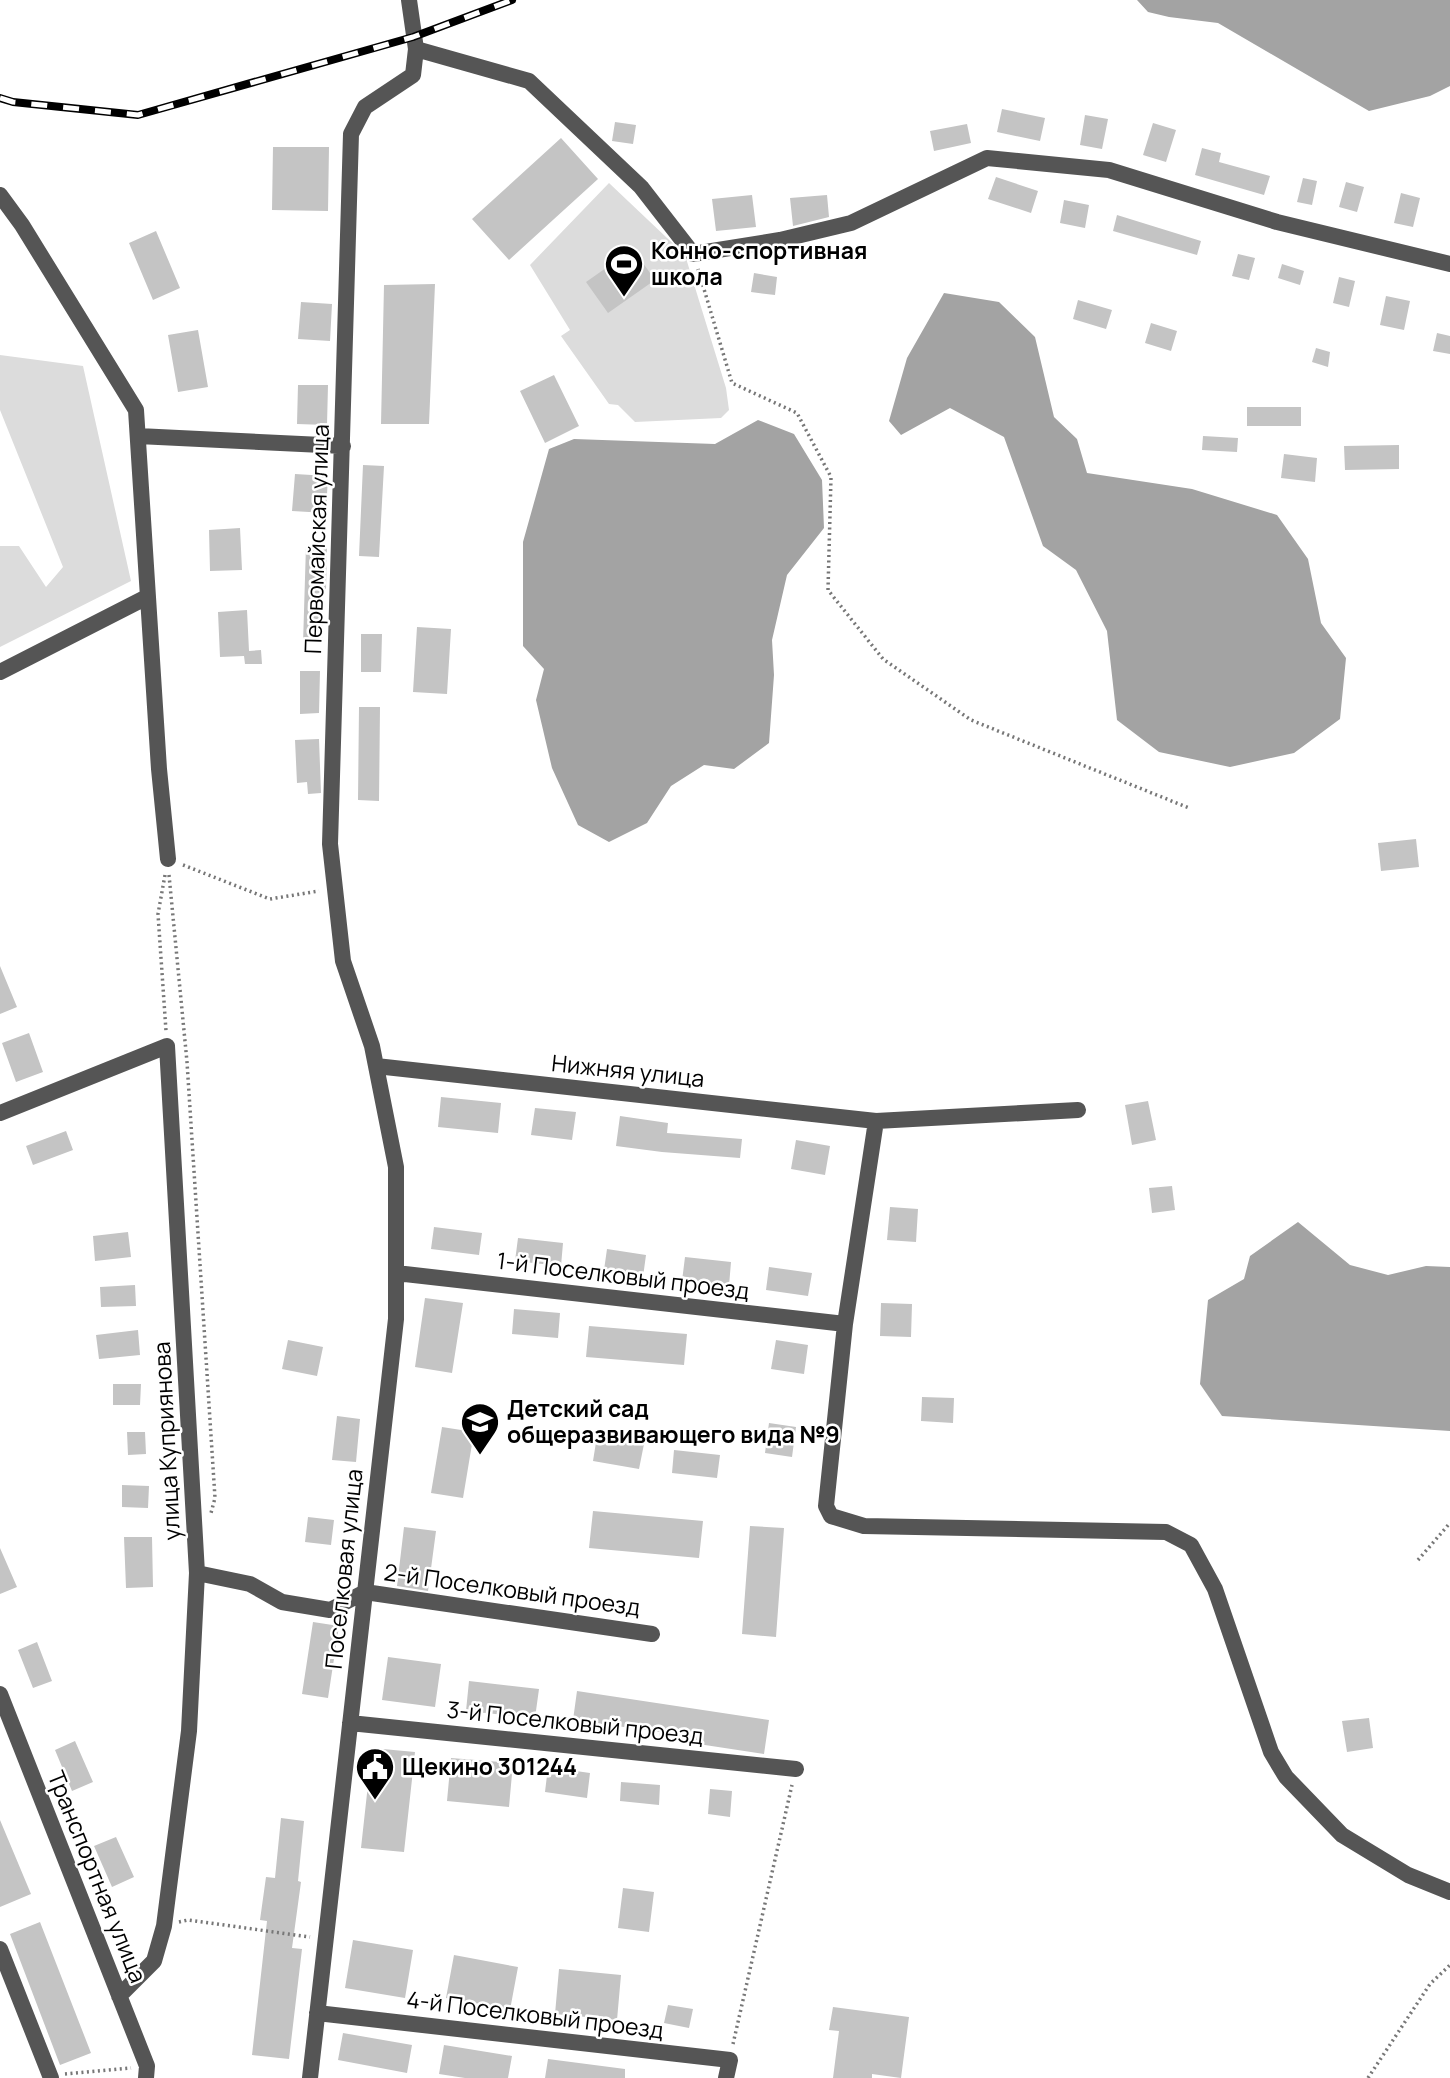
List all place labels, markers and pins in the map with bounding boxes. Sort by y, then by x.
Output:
place label: Конно-спортивная школа [651,234,867,292]
sports icon: Конно-спортивная школа [603,243,645,298]
place label: Детский сад общеразвивающего вида №9 [507,1392,840,1450]
school or university icon: Детский сад общеразвивающего вида №9 [459,1401,501,1456]
public building icon: Щекино 301244 [354,1746,396,1801]
place label: Щекино 301244 [402,1750,577,1782]

